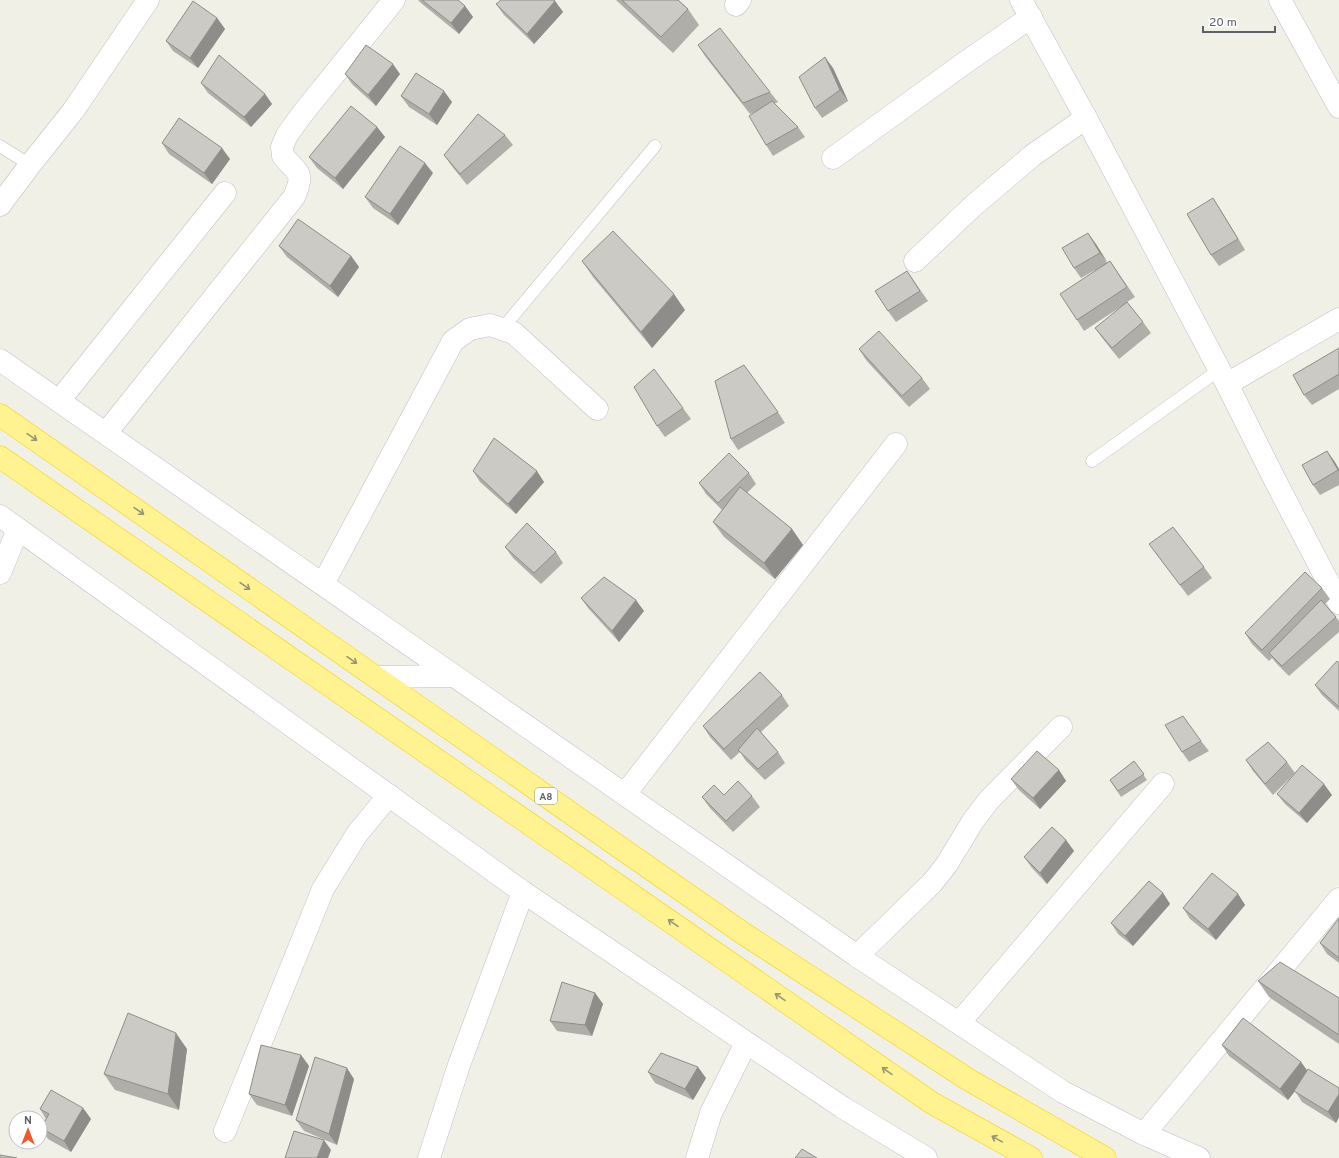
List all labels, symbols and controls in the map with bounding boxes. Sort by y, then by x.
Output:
scale bar [1203,8,1275,34]
text: 20 m [1209,15,1237,31]
one-way arrow [26,433,37,441]
one-way arrow [133,507,144,516]
one-way arrow [240,582,251,590]
one-way arrow [346,656,357,664]
road number: A8 [535,788,557,804]
one-way arrow [668,919,679,927]
one-way arrow [774,993,785,1001]
one-way arrow [881,1067,892,1075]
north arrow [8,1110,48,1150]
text: N [24,1114,32,1128]
one-way arrow [991,1135,1003,1142]

